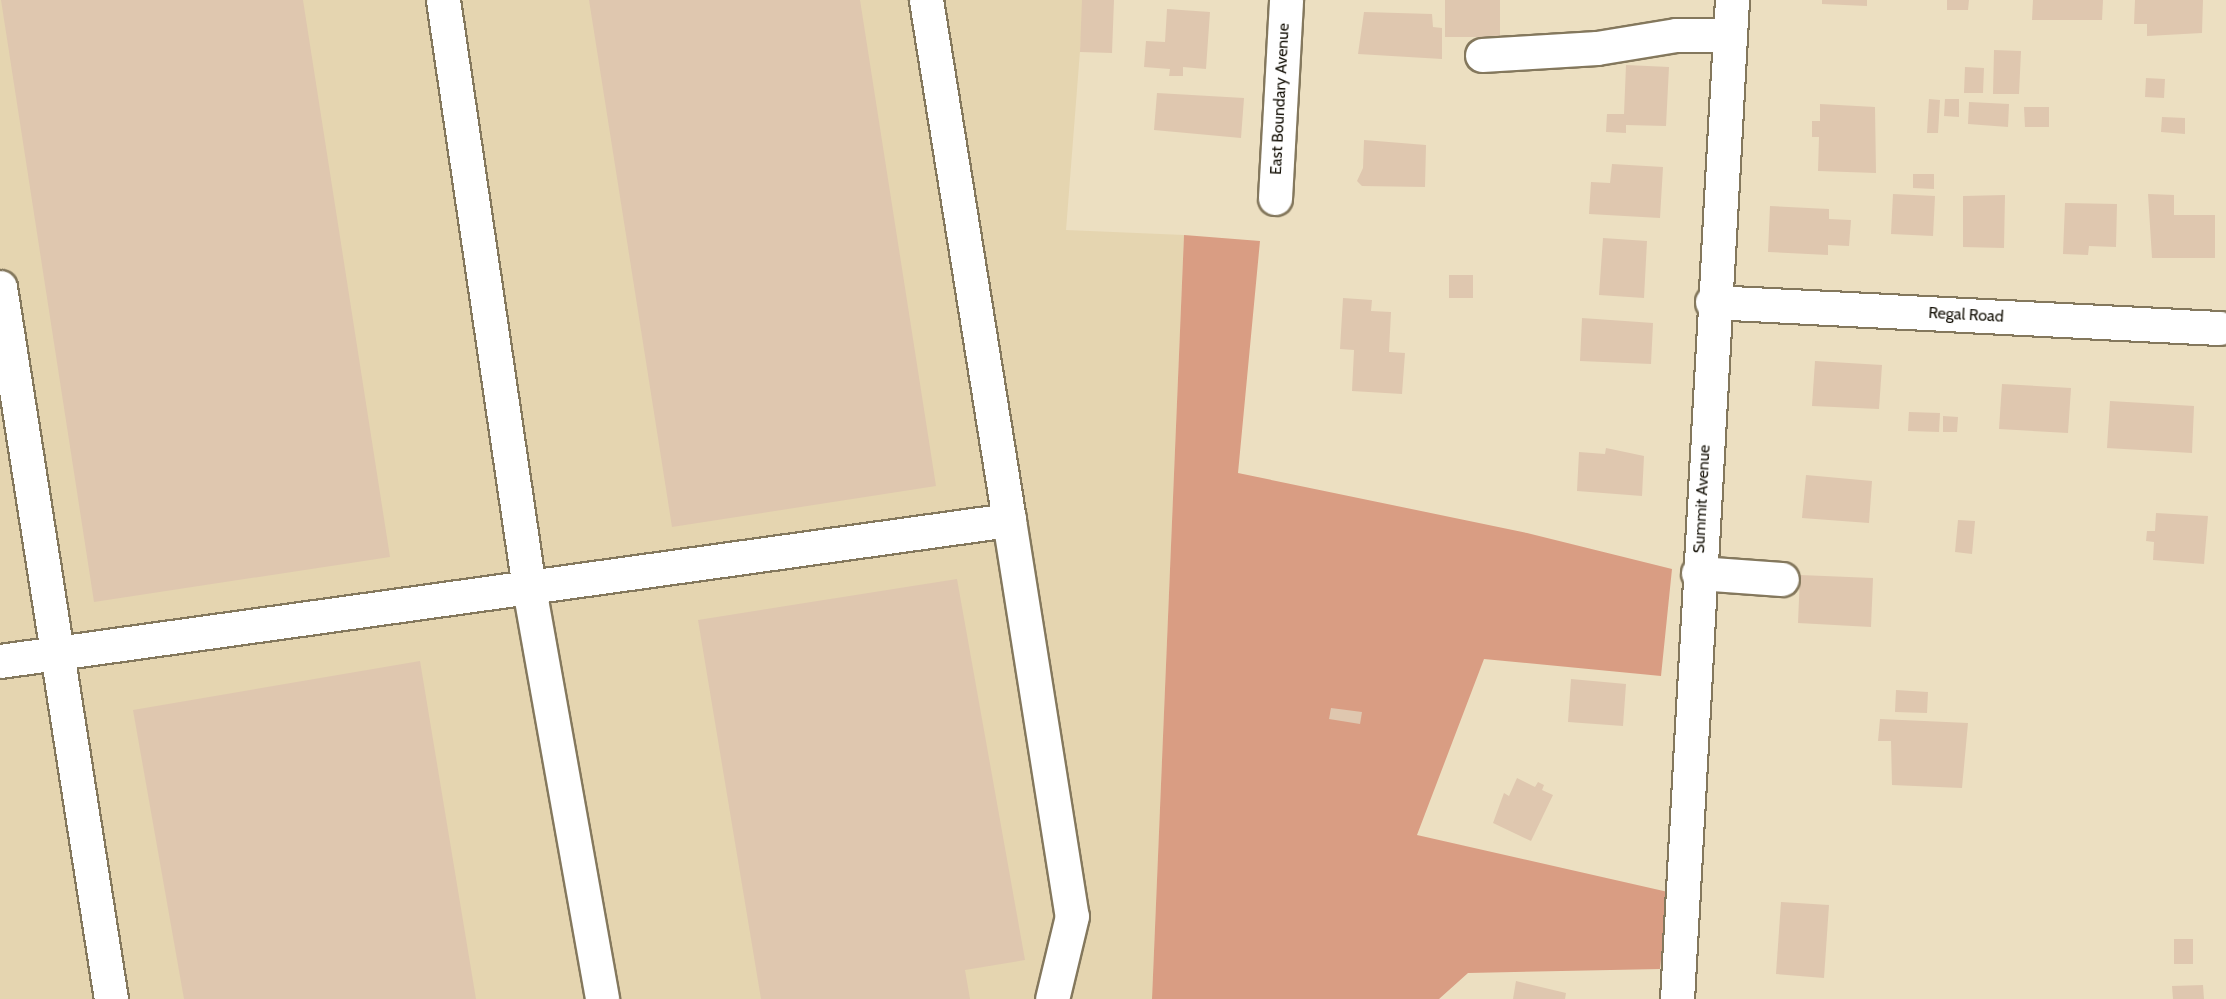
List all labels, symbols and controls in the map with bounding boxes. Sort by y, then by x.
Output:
street label: East Boundary Avenue [1266,23,1294,175]
street label: Regal Road [1928,303,2004,327]
street label: Summit Avenue [1690,444,1714,554]

